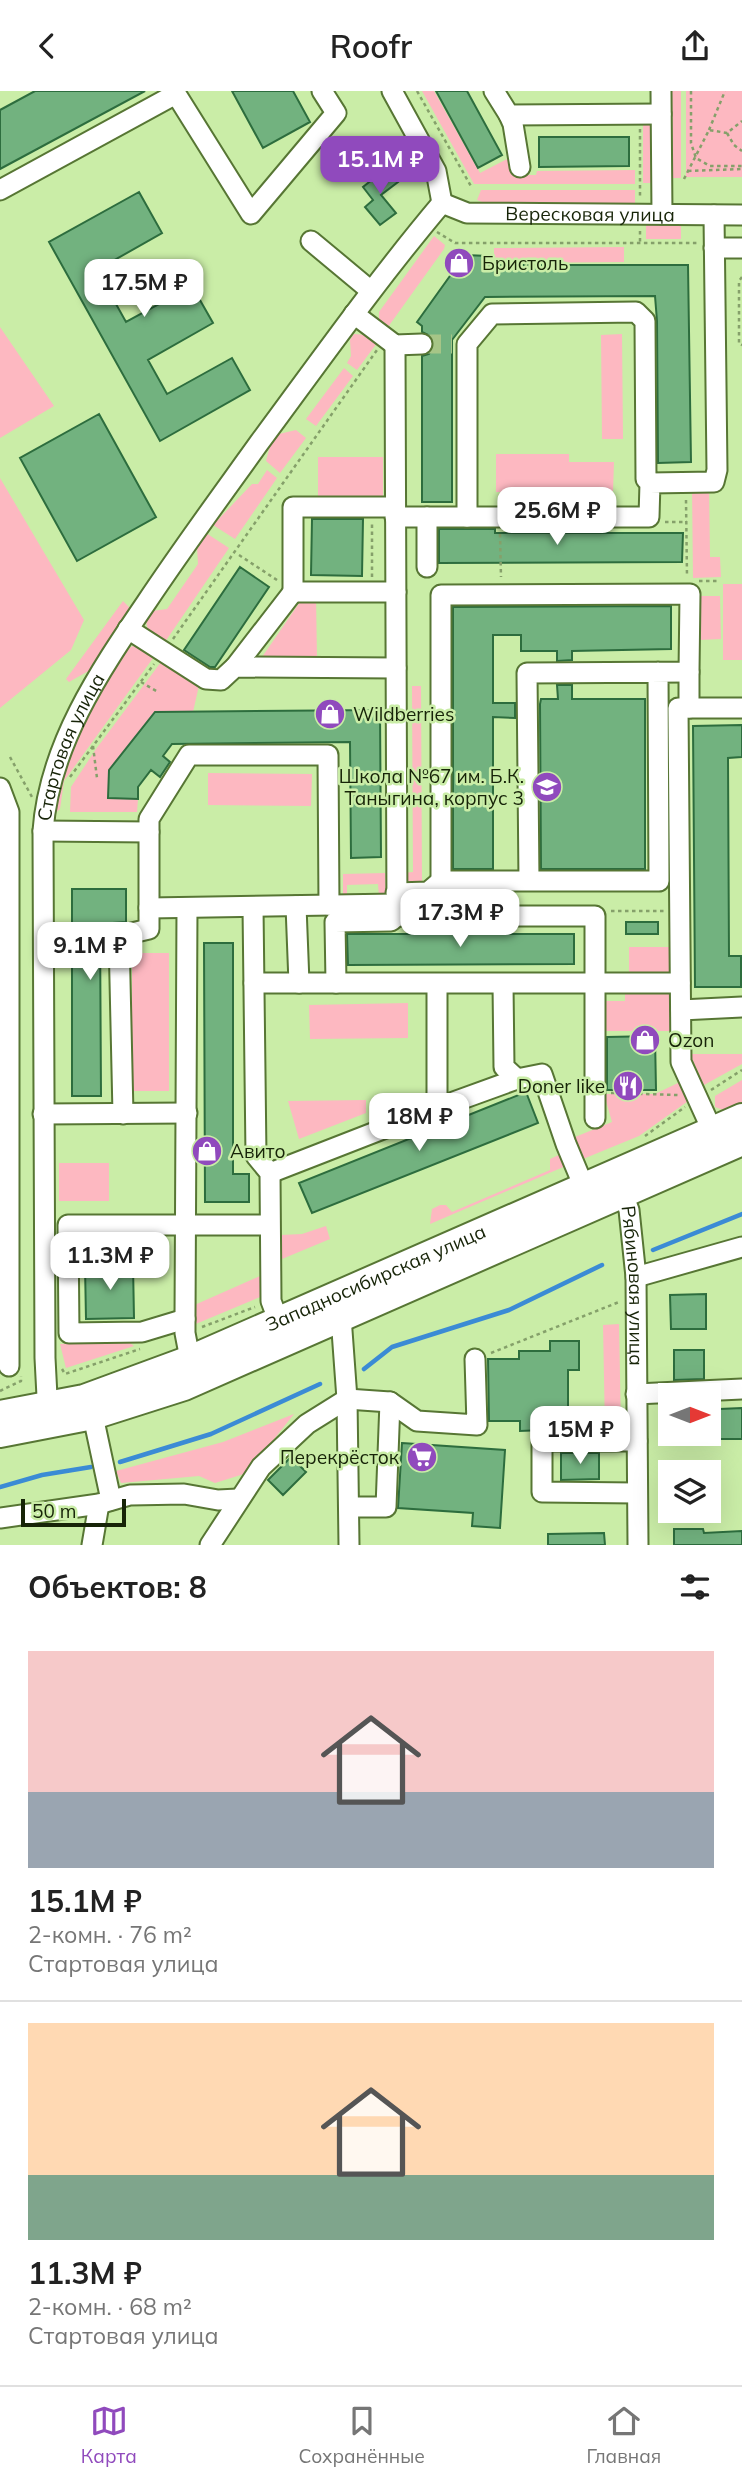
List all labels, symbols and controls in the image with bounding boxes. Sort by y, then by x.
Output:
text: Roofr [330,26,412,66]
icon: back [28,27,66,65]
icon: share [676,27,714,65]
pin: 15.1M ₽ [315,137,445,196]
text: 15.1M ₽ [336,144,424,173]
street label: Вересковая улица [505,201,675,227]
shop icon: Бристоль [442,246,476,280]
place label: Бристоль [482,251,568,275]
pin: 17.5M ₽ [79,259,209,319]
text: 17.5M ₽ [100,267,188,296]
pin: 25.6M ₽ [492,487,622,547]
text: 25.6M ₽ [513,495,601,524]
street label: Стартовая улица [32,669,110,823]
shop icon: Wildberries [313,697,347,731]
place label: Wildberries [353,702,454,726]
place label: Школа №67 им. Б.К. Таныгина, корпус 3 [339,764,524,810]
school or university icon: Школа №67 им. Б.К. Таныгина, корпус 3 [530,770,564,804]
pin: 17.3M ₽ [395,889,525,949]
text: 17.3M ₽ [416,897,504,926]
pin: 9.1M ₽ [33,923,147,982]
text: 9.1M ₽ [53,930,127,959]
shop icon: Ozon [628,1023,662,1057]
place label: Ozon [668,1028,714,1052]
restaurant icon: Doner like [611,1069,645,1103]
place label: Doner like [518,1074,605,1098]
pin: 18M ₽ [370,1093,468,1153]
text: 18M ₽ [385,1101,453,1130]
shop icon: Авито [190,1134,224,1168]
place label: Авито [230,1139,286,1163]
street label: Рябиновая улица [617,1204,649,1366]
street label: Западносибирская улица [262,1219,489,1336]
pin: 11.3M ₽ [45,1233,175,1292]
text: 11.3M ₽ [66,1240,154,1269]
north arrow [658,1383,721,1445]
map controls [658,1383,721,1523]
pin: 15M ₽ [531,1407,629,1466]
text: 15M ₽ [546,1414,614,1443]
supermarket icon: Перекрёсток [405,1440,439,1474]
place label: Перекрёсток [280,1445,400,1469]
button: layers [658,1460,721,1523]
scale bar [21,1496,126,1528]
text: 50 m [32,1499,76,1523]
text: Объектов: 8 [28,1568,207,1606]
icon: filters [676,1568,714,1606]
icon: home [308,1697,434,1823]
text: 15.1M ₽ [28,1882,142,1920]
text: 2-комн. · 76 m² [28,1920,192,1949]
text: Стартовая улица [28,1949,219,1978]
icon: home [308,2069,434,2195]
text: 11.3M ₽ [28,2254,142,2292]
text: 2-комн. · 68 m² [28,2292,192,2321]
text: Стартовая улица [28,2321,219,2350]
tab: Карта [81,2402,137,2468]
tab: Сохранённые [298,2402,425,2468]
tab: Главная [587,2402,661,2468]

